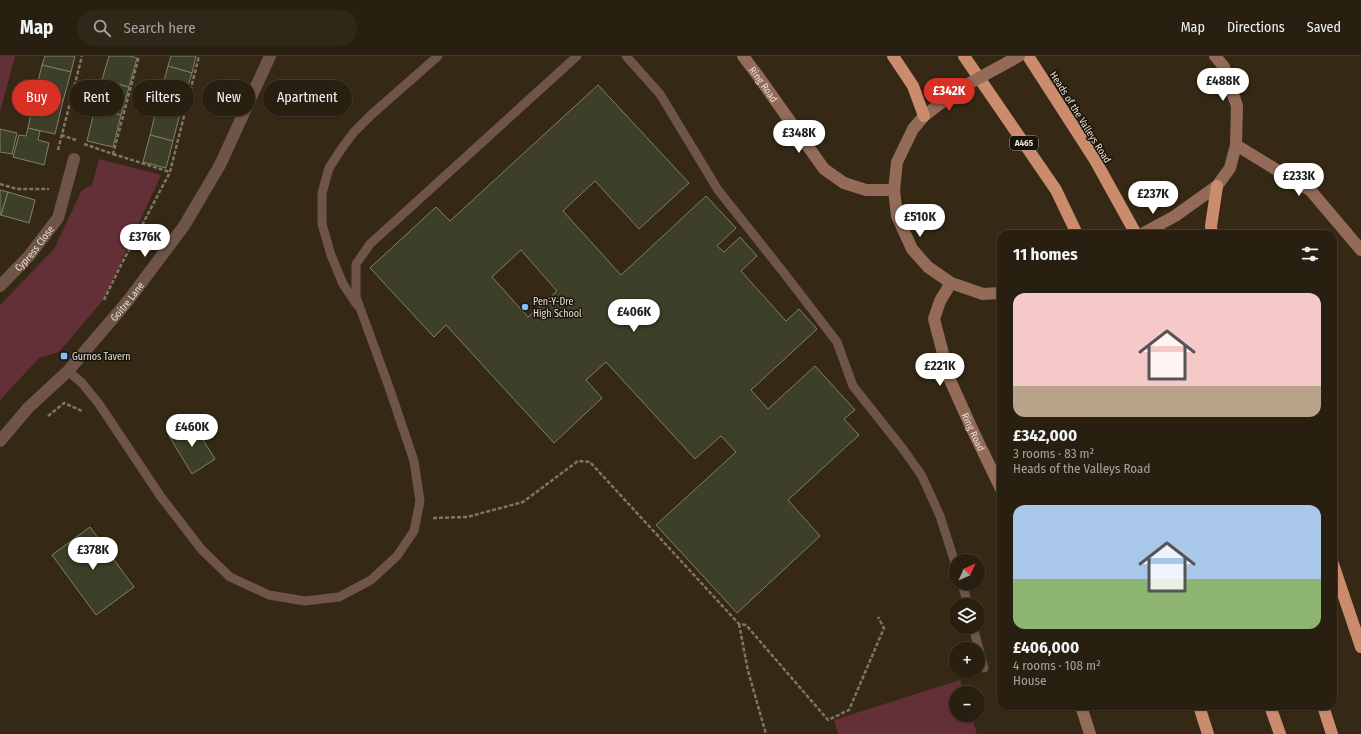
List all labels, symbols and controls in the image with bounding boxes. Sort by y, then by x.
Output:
search box [77,10,357,46]
text: Map [20,16,53,39]
icon: search [91,17,113,39]
text: Search here [123,19,196,37]
text: Map [1181,19,1205,36]
text: Directions [1227,19,1285,36]
text: Saved [1307,19,1341,36]
street label: Ring Road [746,65,780,105]
pin: £488K [1195,68,1251,102]
street label: Heads of the Valleys Road [1047,70,1113,166]
text: £488K [1206,73,1240,88]
pin: £342K [921,78,977,112]
chip: Buy [12,80,61,116]
chip: Rent [69,80,124,116]
chip: Filters [132,80,194,116]
chip: New [202,80,255,116]
chip: Apartment [263,80,352,116]
text: £342K [933,83,965,98]
pin: £348K [771,120,827,154]
text: £348K [782,125,816,140]
road number: A465 [1010,136,1038,150]
pin: £233K [1271,163,1327,197]
text: £233K [1283,168,1315,183]
pin: £237K [1125,181,1181,215]
text: £237K [1137,186,1169,201]
pin: £510K [892,204,948,238]
text: £510K [904,209,936,224]
street label: Cypress Close [13,224,57,274]
pin: £376K [117,224,173,258]
text: £376K [129,229,161,244]
icon: filters [1299,243,1321,265]
text: 11 homes [1013,244,1078,265]
street label: Goitre Lane [108,280,147,324]
place label: Pen-Y-Dre High School [533,296,582,320]
pin: £406K [606,299,662,333]
marker: Pen-Y-Dre High School [520,302,530,312]
text: £406K [617,304,651,319]
icon: home [1131,319,1203,391]
marker: Gurnos Tavern [59,351,69,361]
place label: Gurnos Tavern [72,351,131,363]
pin: £221K [912,353,968,387]
text: £221K [924,358,956,373]
street label: Ring Road [958,411,987,453]
pin: £460K [164,414,220,448]
text: £460K [175,419,209,434]
text: £342,000 [1013,425,1077,446]
text: 3 rooms · 83 m² [1013,446,1094,461]
text: Heads of the Valleys Road [1013,461,1150,476]
icon: home [1131,531,1203,603]
pin: £378K [65,537,121,571]
text: £378K [77,542,109,557]
north arrow [949,554,985,590]
map controls [949,554,985,722]
button: layers [949,598,985,634]
text: £406,000 [1013,637,1079,658]
button: + [949,642,985,678]
text: 4 rooms · 108 m² [1013,658,1101,673]
text: House [1013,673,1047,688]
button: − [949,686,985,722]

